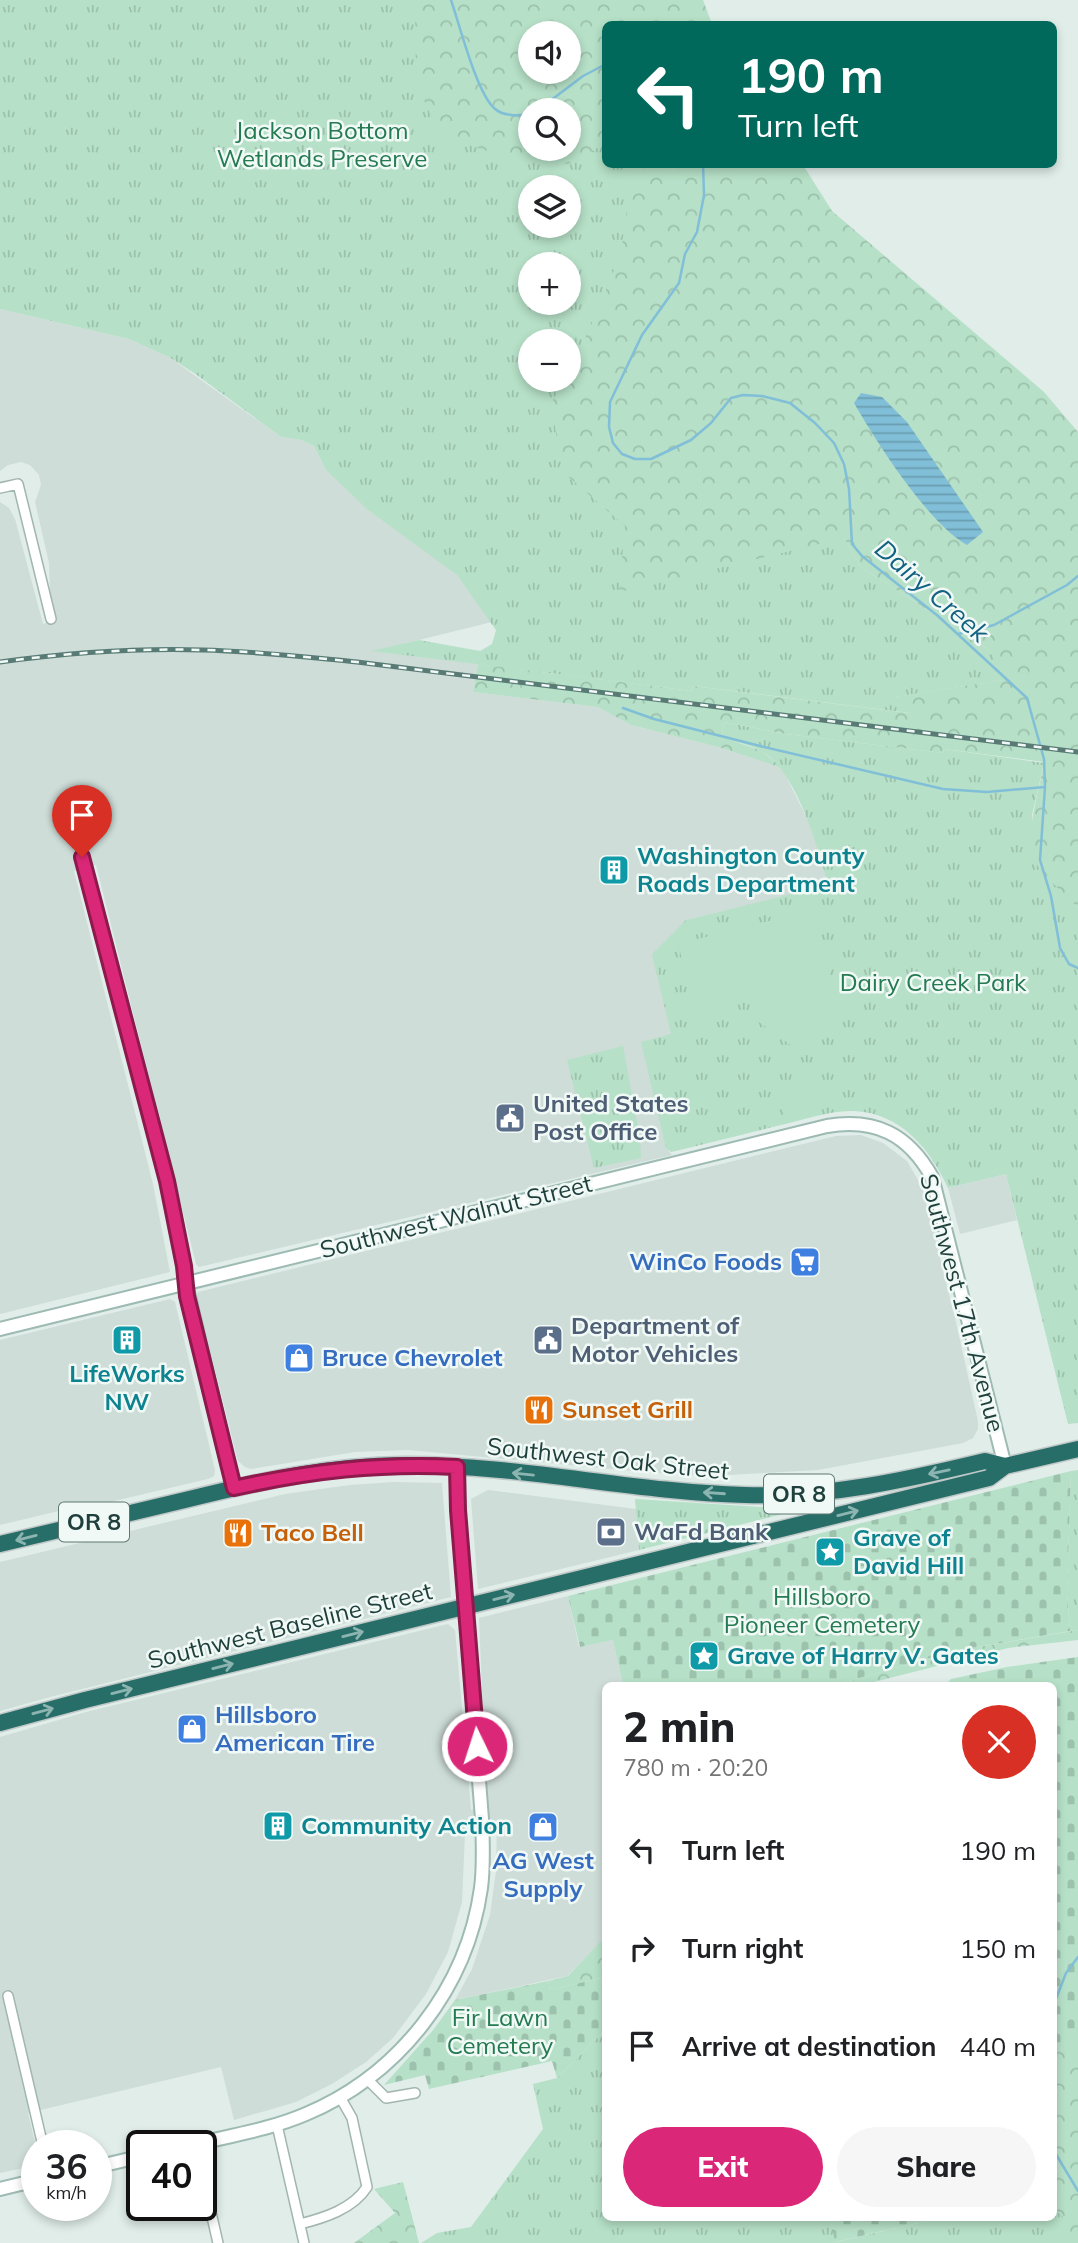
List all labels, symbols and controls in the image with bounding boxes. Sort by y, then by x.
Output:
map controls [518,21,581,392]
button: sound [518,21,581,84]
text: 190 m [738,44,884,105]
icon: left [623,49,714,140]
button: search [518,98,581,161]
text: Turn left [738,105,858,145]
park label: Jackson Bottom Wetlands Preserve [217,115,427,173]
button: layers [518,175,581,238]
button: + [518,252,581,315]
button: − [518,329,581,392]
water label: Dairy Creek [868,532,997,650]
pin [52,785,112,857]
icon: arrive [63,796,101,834]
place label: Washington County Roads Department [637,840,866,898]
building icon: Washington County Roads Department [597,853,631,887]
park label: Dairy Creek Park [840,967,1027,997]
place label: United States Post Office [533,1088,689,1146]
public building icon: United States Post Office [493,1101,527,1135]
street label: Southwest Walnut Street [317,1168,595,1264]
street label: Southwest 17th Avenue [914,1170,1012,1435]
supermarket icon: WinCo Foods [788,1245,822,1279]
place label: WinCo Foods [629,1246,782,1276]
place label: Department of Motor Vehicles [571,1310,740,1368]
building icon: LifeWorks NW [110,1323,144,1357]
public building icon: Department of Motor Vehicles [531,1323,565,1357]
shop icon: Bruce Chevrolet [282,1341,316,1375]
place label: Bruce Chevrolet [322,1342,503,1372]
place label: LifeWorks NW [69,1358,185,1416]
restaurant icon: Sunset Grill [522,1393,556,1427]
place label: Sunset Grill [562,1394,693,1424]
street label: Southwest Oak Street [486,1430,730,1486]
one-way arrow [928,1465,951,1479]
one-way arrow [512,1467,535,1480]
road number: OR 8 [764,1474,834,1513]
one-way arrow [702,1487,725,1500]
road number: OR 8 [59,1502,129,1541]
one-way arrow [837,1506,859,1519]
bank icon: WaFd Bank [594,1515,628,1549]
restaurant icon: Taco Bell [221,1516,255,1550]
place label: WaFd Bank [634,1516,769,1546]
place label: Taco Bell [261,1517,364,1547]
place label: Grave of David Hill [853,1522,964,1580]
one-way arrow [15,1532,38,1545]
place icon: Grave of David Hill [813,1535,847,1569]
street label: Southwest Baseline Street [145,1575,435,1675]
park label: Hillsboro Pioneer Cemetery [724,1581,920,1639]
one-way arrow [492,1590,514,1603]
one-way arrow [341,1627,364,1640]
place icon: Grave of Harry V. Gates [687,1639,721,1673]
place label: Grave of Harry V. Gates [727,1640,999,1670]
one-way arrow [211,1659,234,1672]
one-way arrow [110,1684,133,1697]
place label: Hillsboro American Tire [215,1699,375,1757]
text: 2 min [623,1700,736,1753]
one-way arrow [31,1704,53,1717]
button: close [962,1705,1036,1779]
position arrow [440,1709,514,1783]
shop icon: Hillsboro American Tire [175,1712,209,1746]
text: 780 m · 20:20 [623,1753,768,1782]
building icon: Community Action [261,1809,295,1843]
place label: Community Action [301,1810,512,1840]
shop icon: AG West Supply [526,1810,560,1844]
icon: left [623,1831,661,1869]
text: Turn left [682,1834,784,1867]
text: 190 m [960,1834,1036,1867]
place label: AG West Supply [492,1845,594,1903]
icon: right [623,1929,661,1967]
text: Turn right [682,1932,803,1965]
text: 150 m [960,1932,1036,1965]
park label: Fir Lawn Cemetery [447,2002,553,2060]
icon: arrive [623,2027,661,2065]
text: Arrive at destination [682,2030,937,2063]
text: 440 m [960,2030,1036,2063]
button: Exit [623,2127,823,2207]
button: Share [837,2127,1036,2207]
speed limit sign: 40 [126,2130,217,2221]
text: 36 [45,2144,88,2188]
text: km/h [46,2181,87,2204]

